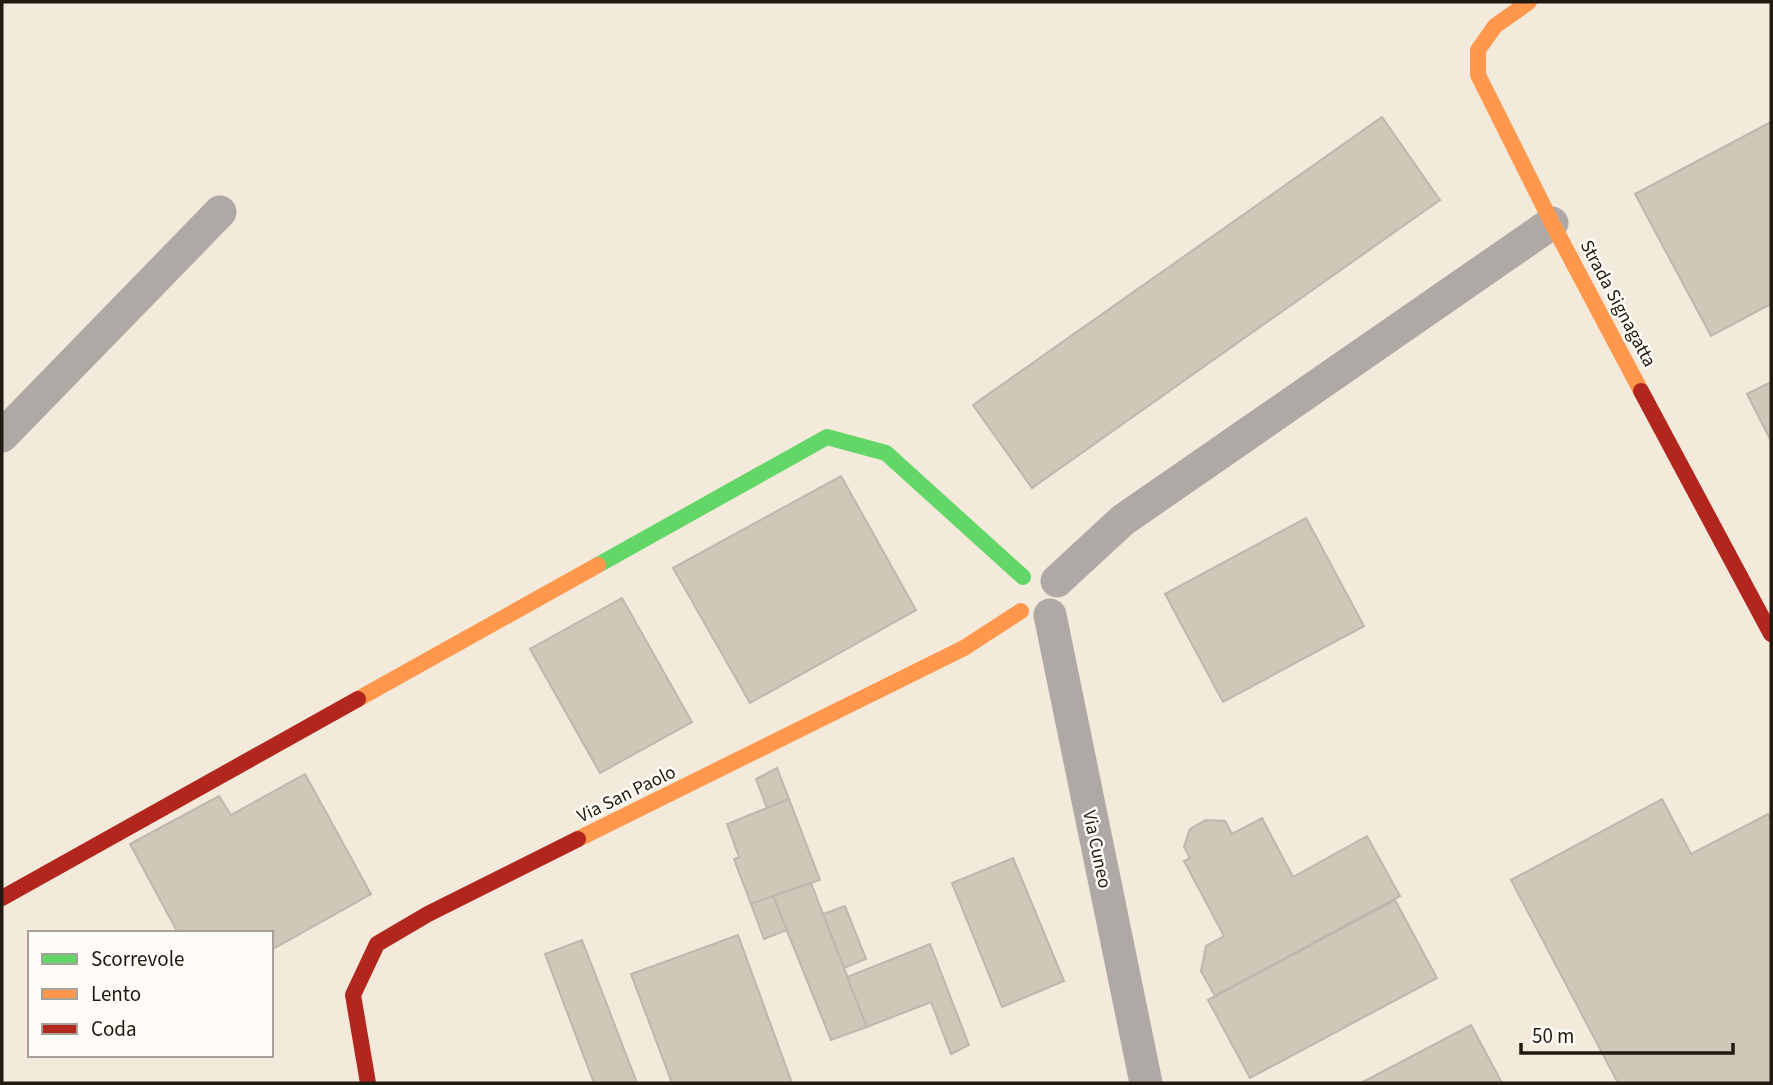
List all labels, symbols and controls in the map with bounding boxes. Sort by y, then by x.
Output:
street label: Strada Signagatta [1573,235,1663,372]
street label: Via San Paolo [573,759,681,830]
street label: Via Cuneo [1075,808,1118,891]
legend [28,931,273,1057]
text: Scorrevole [91,944,185,974]
text: Lento [91,979,141,1009]
scale bar [1521,1012,1733,1056]
text: Coda [91,1014,137,1044]
text: 50 m [1532,1021,1574,1051]

